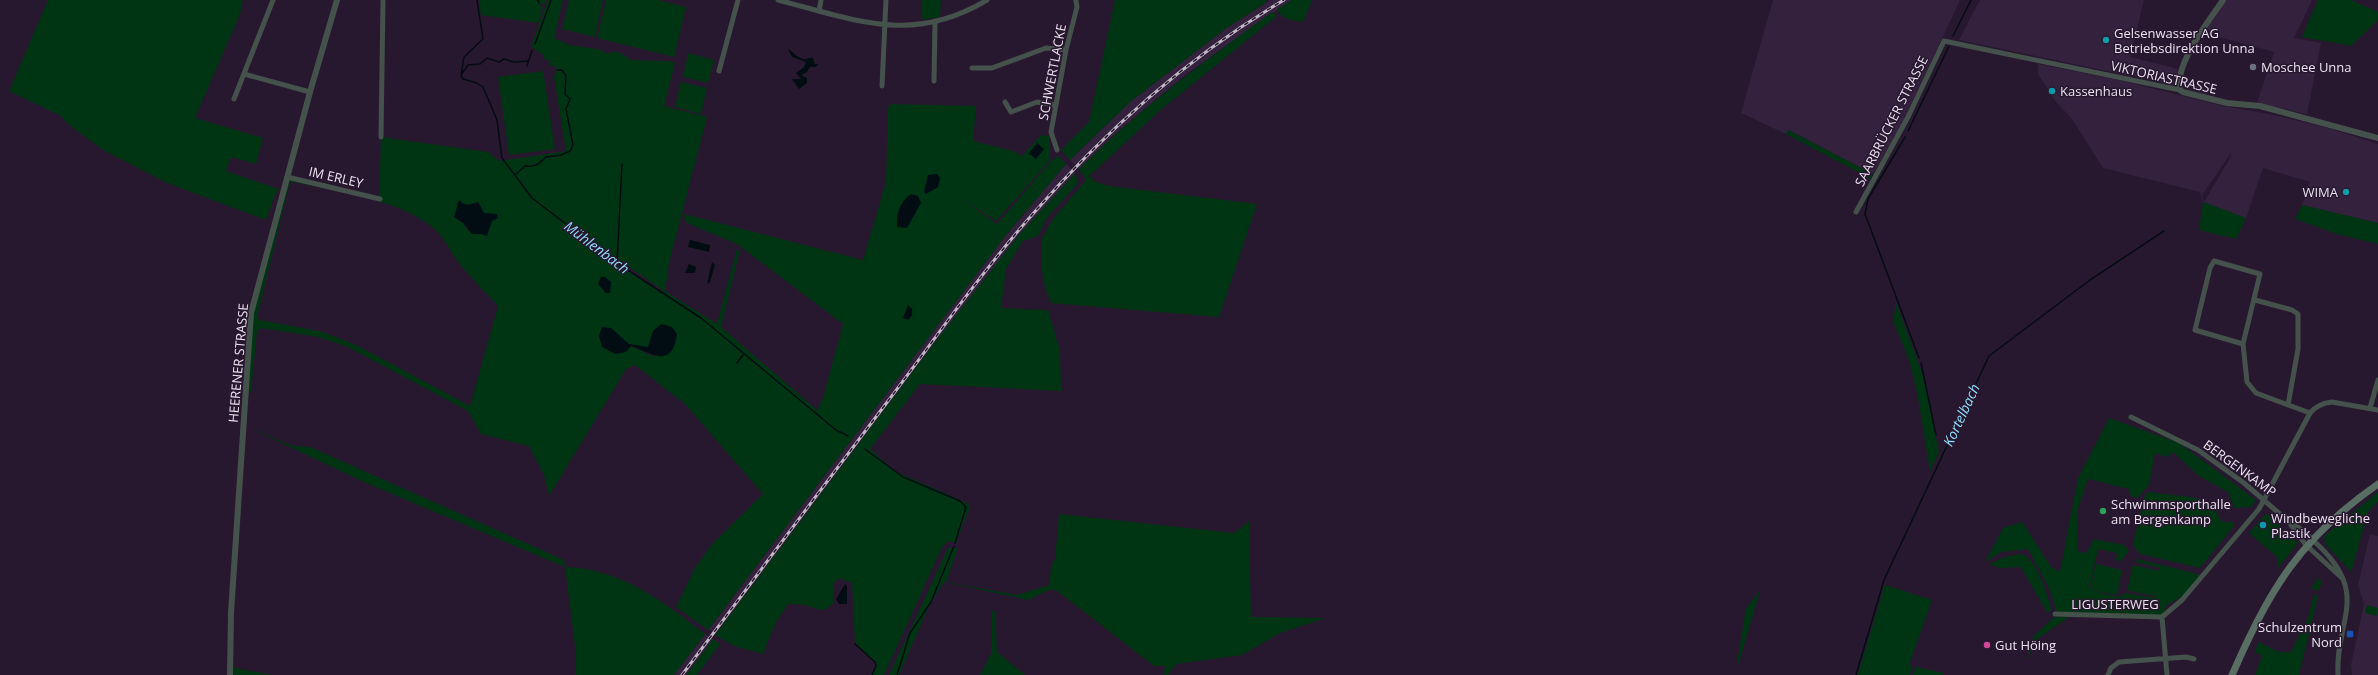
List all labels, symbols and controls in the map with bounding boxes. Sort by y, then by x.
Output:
street label: SCHWERTLACKE [1034,22,1070,122]
place label: Gelsenwasser AG Betriebsdirektion Unna [2114,24,2255,57]
marker: Gelsenwasser AG Betriebsdirektion Unna [2101,35,2111,45]
street label: SAARBRÜCKER STRASSE [1850,53,1932,189]
street label: VIKTORIASTRASSE [2109,56,2219,98]
place label: Moschee Unna [2261,58,2352,76]
marker: Moschee Unna [2248,62,2258,72]
place label: Kassenhaus [2060,82,2132,100]
marker: Kassenhaus [2047,86,2057,96]
street label: IM ERLEY [307,162,366,192]
place label: WIMA [2302,183,2339,201]
marker: WIMA [2341,187,2351,197]
water label: Mühlenbach [561,216,633,278]
street label: HEERENER STRASSE [224,303,252,423]
water label: Kortelbach [1938,381,1984,449]
street label: BERGENKAMP [2200,435,2280,501]
place label: Schwimmsporthalle am Bergenkamp [2111,495,2231,528]
marker: Schwimmsporthalle am Bergenkamp [2098,506,2108,516]
place label: Windbewegliche Plastik [2271,509,2370,542]
marker: Windbewegliche Plastik [2258,520,2268,530]
street label: LIGUSTERWEG [2071,595,2159,613]
place label: Schulzentrum Nord [2258,618,2342,651]
marker: Schulzentrum Nord [2345,629,2355,639]
place label: Gut Höing [1995,636,2056,654]
marker: Gut Höing [1982,640,1992,650]

